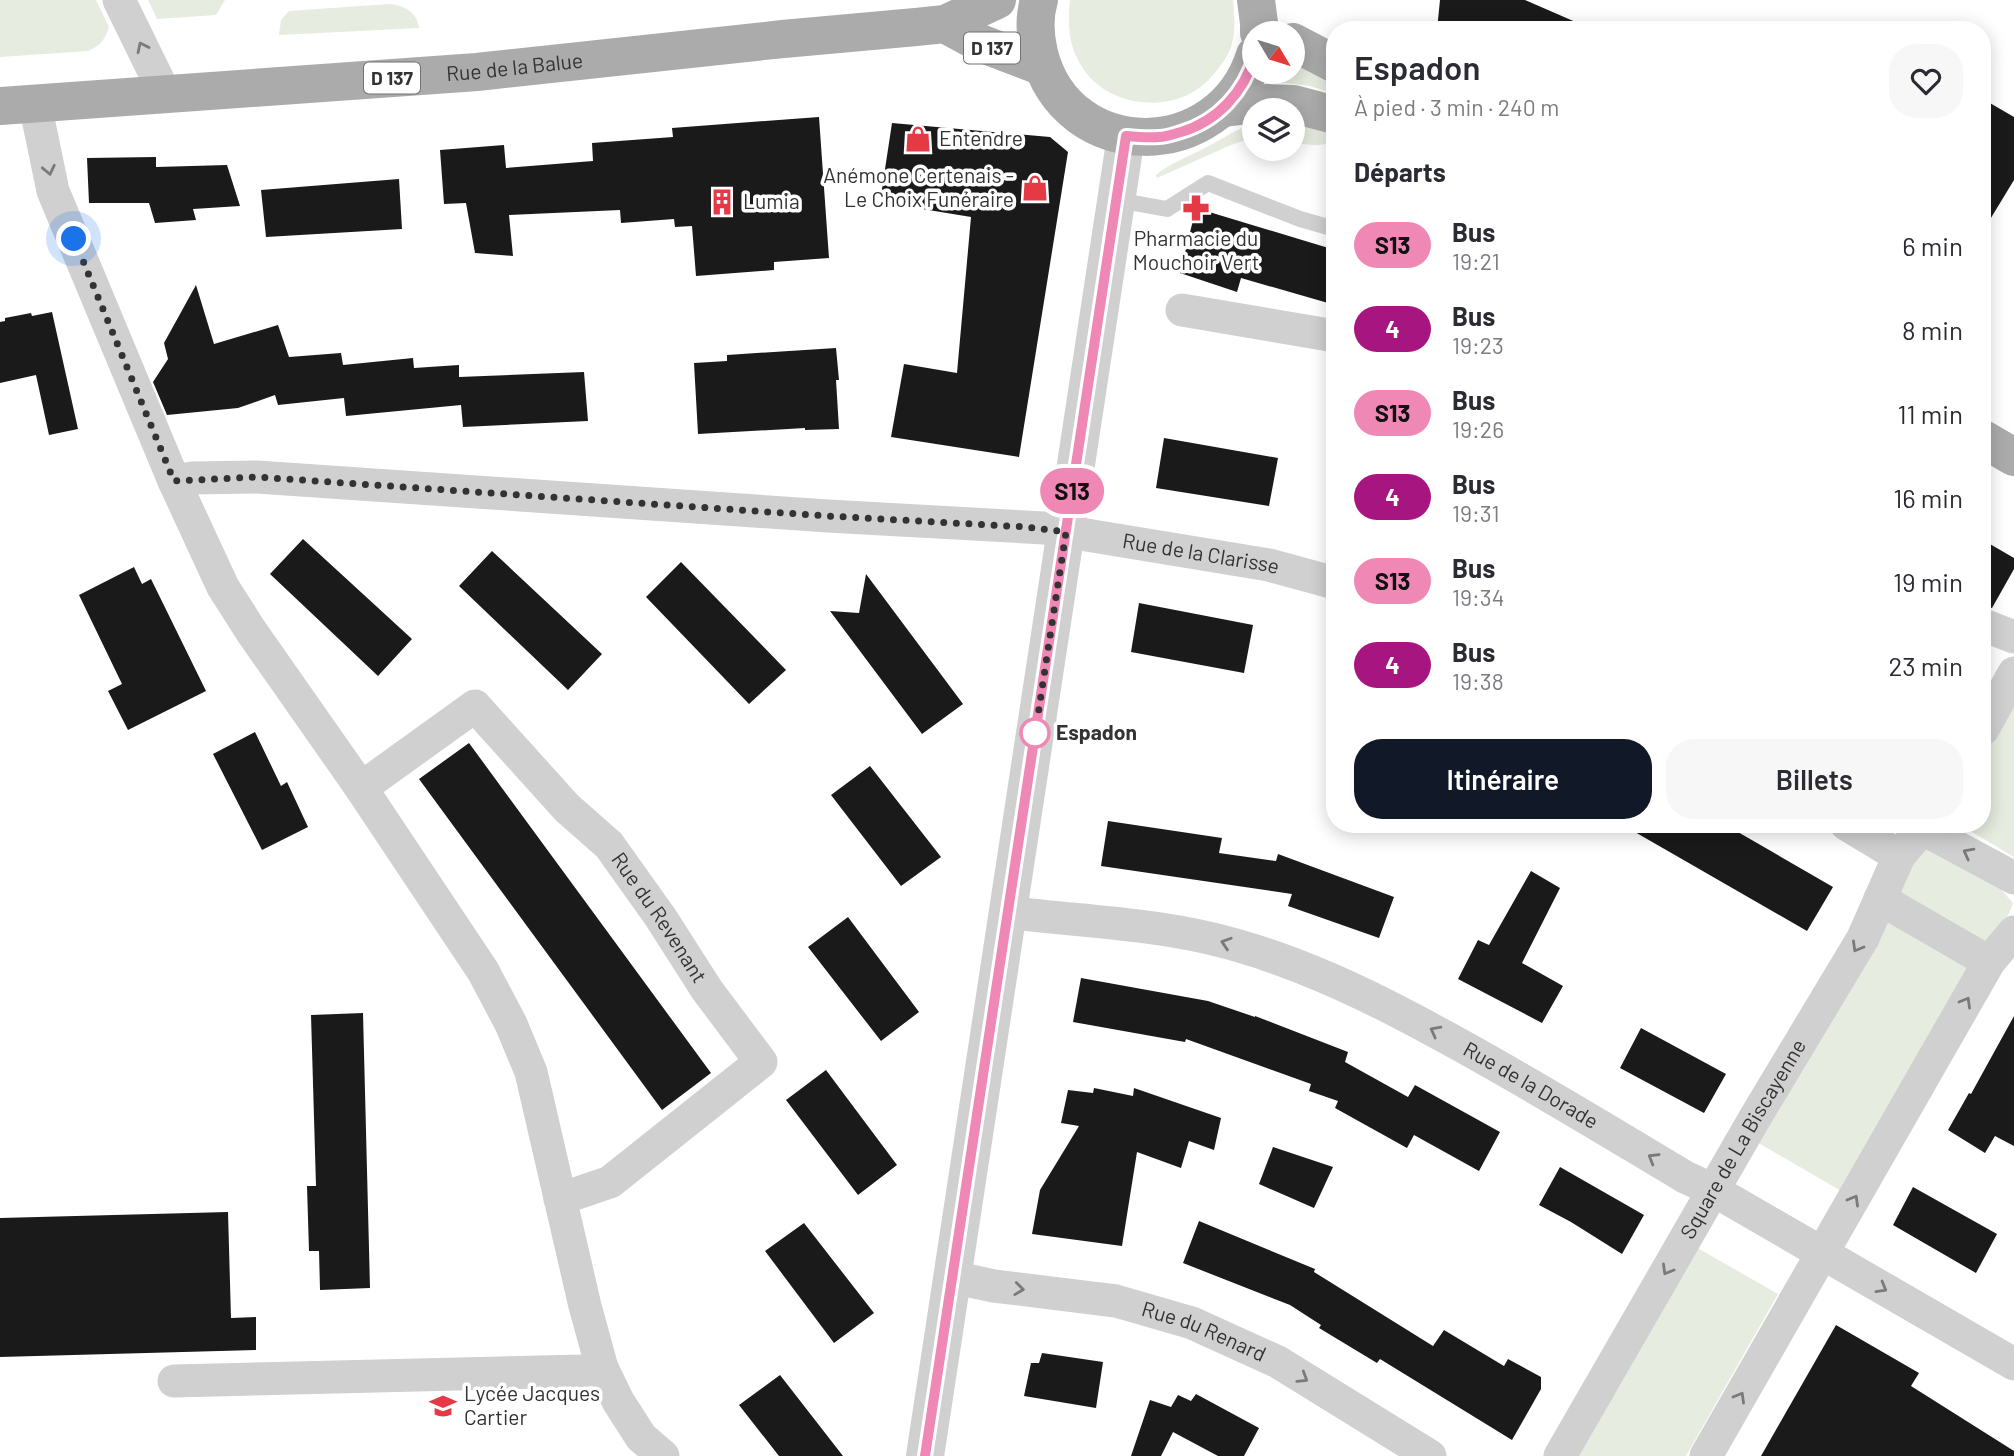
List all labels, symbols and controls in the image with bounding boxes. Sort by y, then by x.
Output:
north arrow [1242,21,1306,84]
map controls [1242,21,1305,161]
road number: D 137 [964,32,1020,64]
one-way arrow [136,42,150,54]
button: heart [1889,44,1963,118]
street label: Rue de la Balue [445,47,584,85]
text: Espadon [1354,47,1480,87]
road number: D 137 [364,62,420,94]
text: À pied · 3 min · 240 m [1354,93,1559,121]
button: layers [1242,98,1305,161]
shop icon: Entendre [903,124,933,154]
place label: Entendre [939,125,1023,150]
text: Départs [1354,156,1446,187]
place label: Anémone Certenais - Le Choix Funéraire [823,162,1014,211]
one-way arrow [41,164,56,176]
shop icon: Anémone Certenais - Le Choix Funéraire [1020,173,1050,203]
building icon: Lumia [707,187,737,217]
place label: Lumia [743,188,800,213]
pharmacy icon: Pharmacie du Mouchoir Vert [1181,193,1211,223]
text: Bus [1452,216,1495,247]
your location [56,221,91,256]
place label: Pharmacie du Mouchoir Vert [1133,225,1259,274]
text: S13 [1375,230,1410,259]
text: 6 min [1902,230,1963,261]
text: 19:21 [1452,247,1500,275]
text: Bus [1452,300,1495,331]
text: 4 [1385,314,1400,343]
text: 8 min [1902,314,1963,345]
text: 19:23 [1452,331,1504,359]
text: Bus [1452,384,1495,415]
text: S13 [1375,398,1410,427]
text: 11 min [1897,398,1963,429]
text: 19:26 [1452,415,1504,443]
line badge: S13 [1032,468,1112,514]
text: Bus [1452,468,1495,499]
text: S13 [1054,476,1090,505]
text: 4 [1385,482,1400,511]
text: 16 min [1893,482,1963,513]
text: 19:31 [1452,499,1500,527]
street label: Rue de la Clarisse [1121,527,1283,578]
text: Bus [1452,552,1495,583]
text: S13 [1375,566,1410,595]
text: 19 min [1893,566,1963,597]
text: 19:34 [1452,583,1504,611]
text: Bus [1452,636,1495,667]
text: 4 [1385,650,1400,679]
text: 23 min [1888,650,1963,681]
text: 19:38 [1452,667,1504,695]
marker: Espadon [1020,718,1050,748]
place label: Espadon [1056,719,1137,744]
button: Itinéraire [1354,739,1652,819]
button: Billets [1666,739,1963,819]
street label: Rue du Revenant [607,847,713,987]
one-way arrow [1963,848,1976,861]
one-way arrow [1221,937,1233,951]
one-way arrow [1852,940,1865,952]
one-way arrow [1958,996,1971,1009]
one-way arrow [1430,1026,1443,1039]
street label: Square de La Biscayenne [1674,1034,1810,1243]
street label: Rue de la Dorade [1460,1035,1603,1133]
one-way arrow [1648,1153,1661,1166]
one-way arrow [1846,1194,1859,1207]
one-way arrow [1662,1262,1675,1275]
one-way arrow [1875,1280,1888,1293]
one-way arrow [1013,1282,1025,1297]
street label: Rue du Renard [1139,1295,1270,1366]
one-way arrow [1296,1369,1309,1382]
place label: Lycée Jacques Cartier [464,1380,600,1429]
school or university icon: Lycée Jacques Cartier [428,1391,458,1421]
one-way arrow [1732,1392,1745,1405]

